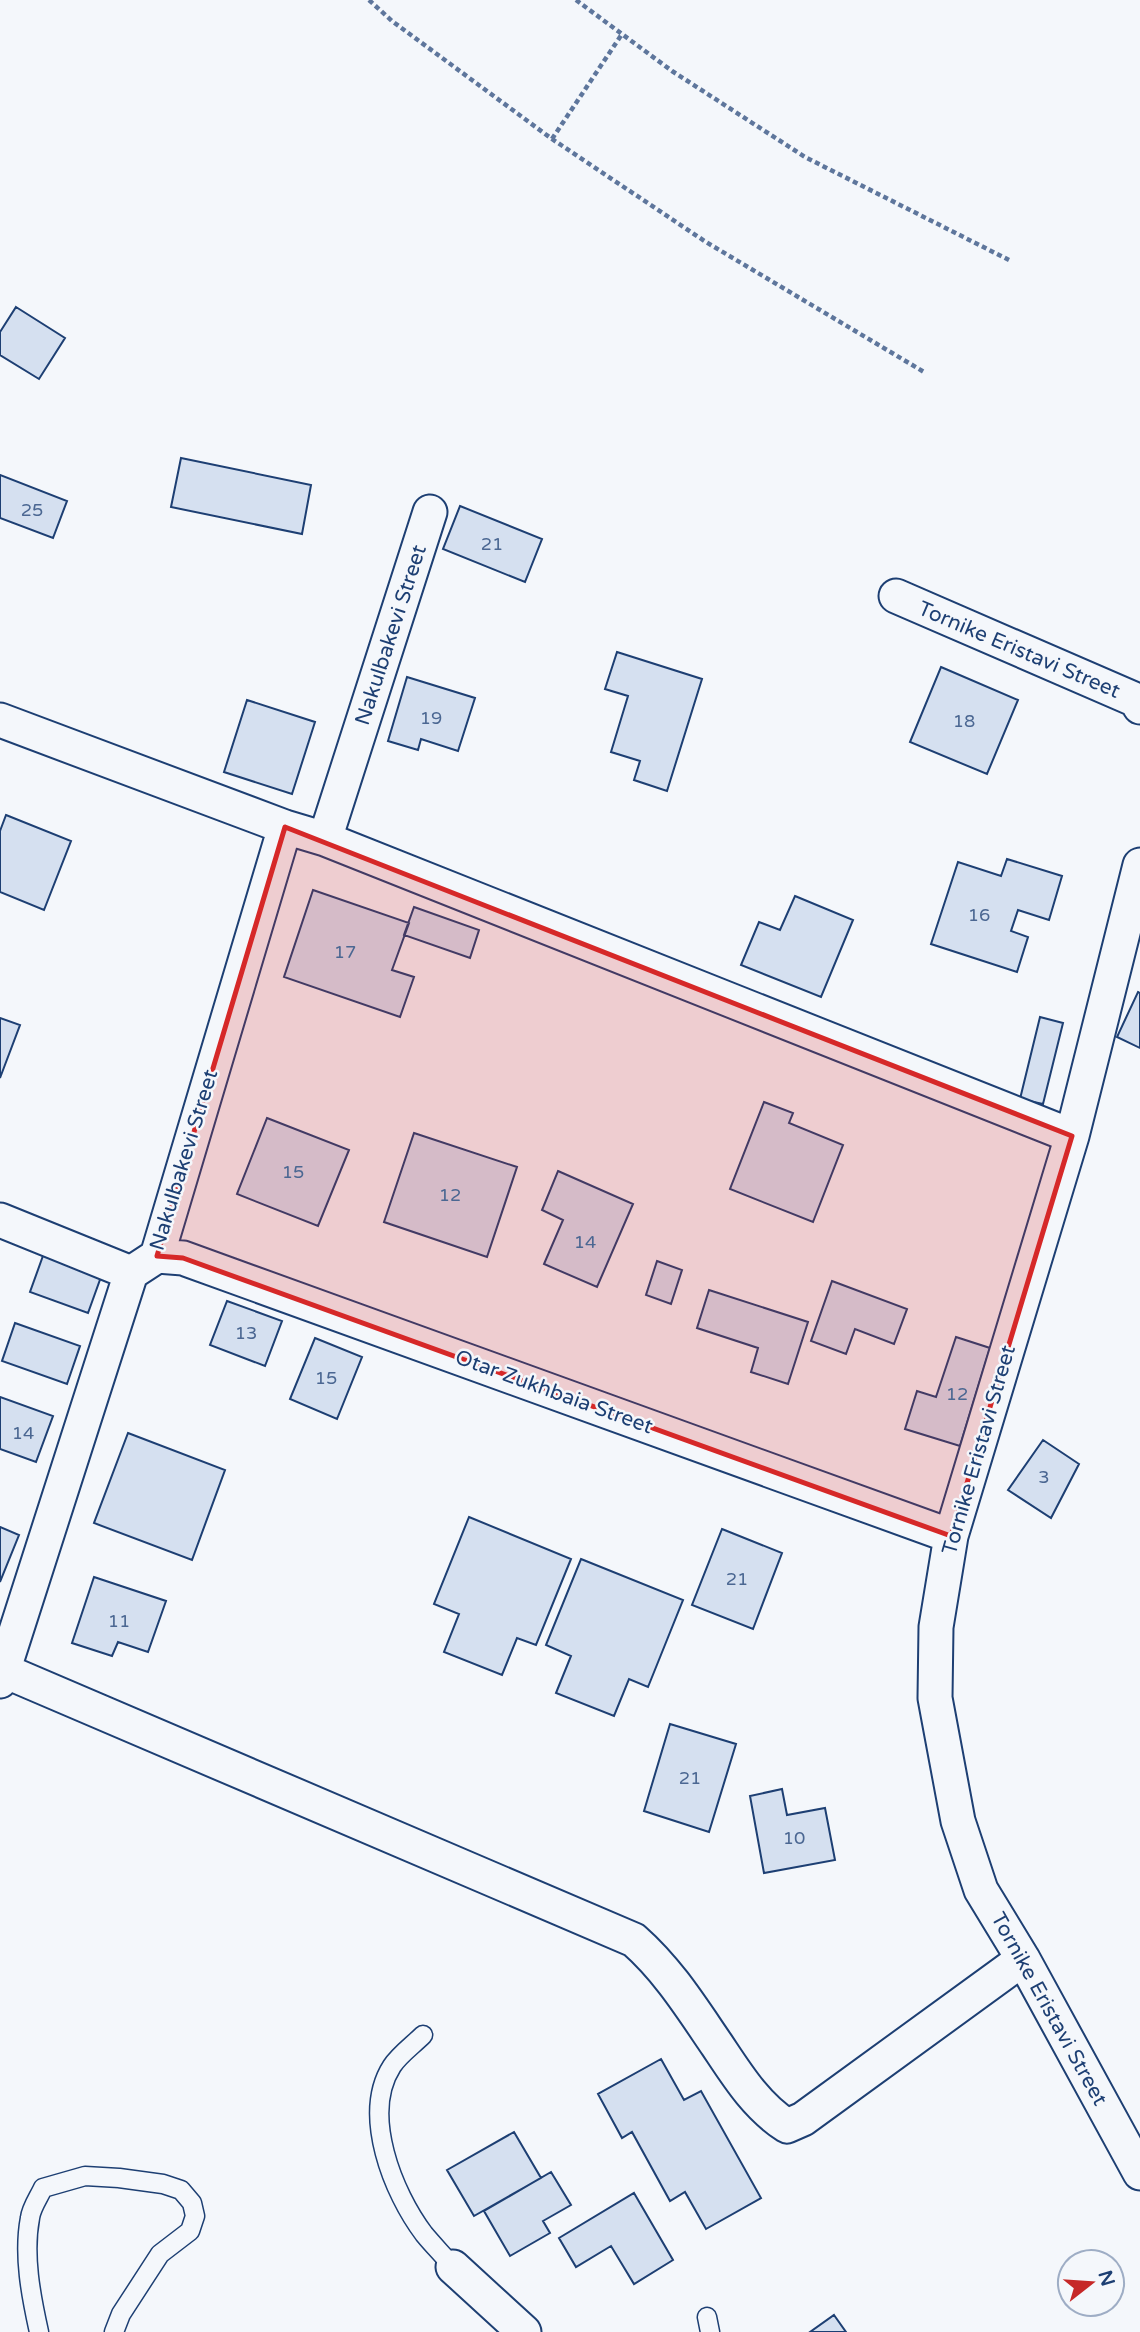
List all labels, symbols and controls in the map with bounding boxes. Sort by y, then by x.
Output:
house number: 25 [21,499,43,521]
house number: 21 [481,533,503,555]
street label: Nakulbakevi Street [350,542,432,728]
street label: Tornike Eristavi Street [914,596,1124,704]
house number: 19 [420,707,442,729]
house number: 18 [953,710,975,732]
house number: 16 [968,904,990,926]
house number: 17 [334,941,356,963]
street label: Nakulbakevi Street [145,1066,223,1254]
house number: 15 [282,1161,304,1183]
house number: 12 [439,1184,461,1206]
house number: 14 [574,1231,596,1253]
house number: 13 [235,1322,257,1344]
street label: Tornike Eristavi Street [937,1342,1021,1558]
street label: Otar Zukhbaia Street [452,1345,656,1439]
house number: 15 [315,1367,337,1389]
house number: 12 [946,1383,968,1405]
house number: 14 [12,1422,34,1444]
house number: 3 [1038,1466,1050,1488]
house number: 21 [726,1568,748,1590]
house number: 11 [108,1610,130,1632]
house number: 21 [679,1767,701,1789]
house number: 10 [783,1827,805,1849]
street label: Tornike Eristavi Street [985,1908,1113,2110]
north arrow [1056,2248,1126,2318]
text: N [1094,2268,1119,2289]

